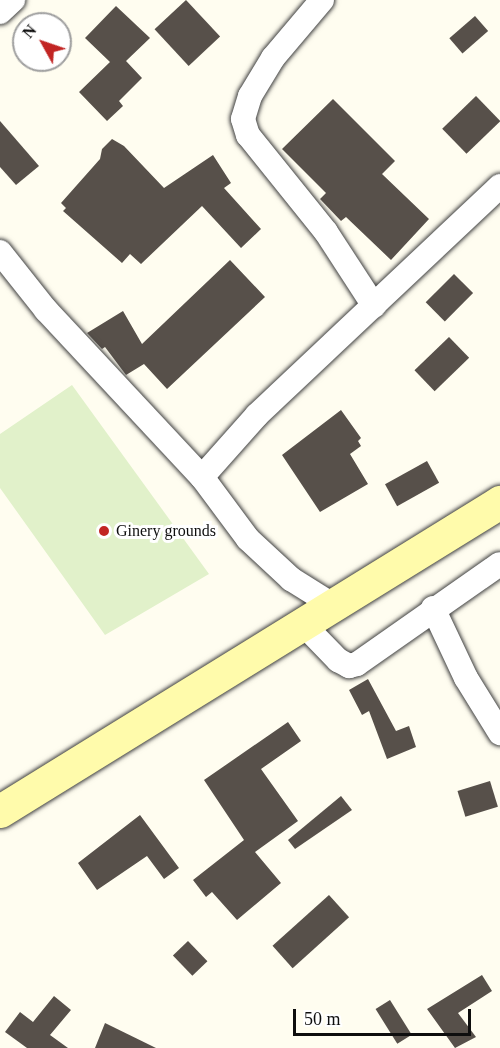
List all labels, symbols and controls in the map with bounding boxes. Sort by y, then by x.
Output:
north arrow [12,12,72,72]
text: N [19,22,40,41]
place label: Ginery grounds [116,521,216,541]
marker: Ginery grounds [97,524,111,538]
scale bar [296,997,474,1035]
text: 50 m [304,1009,341,1029]

